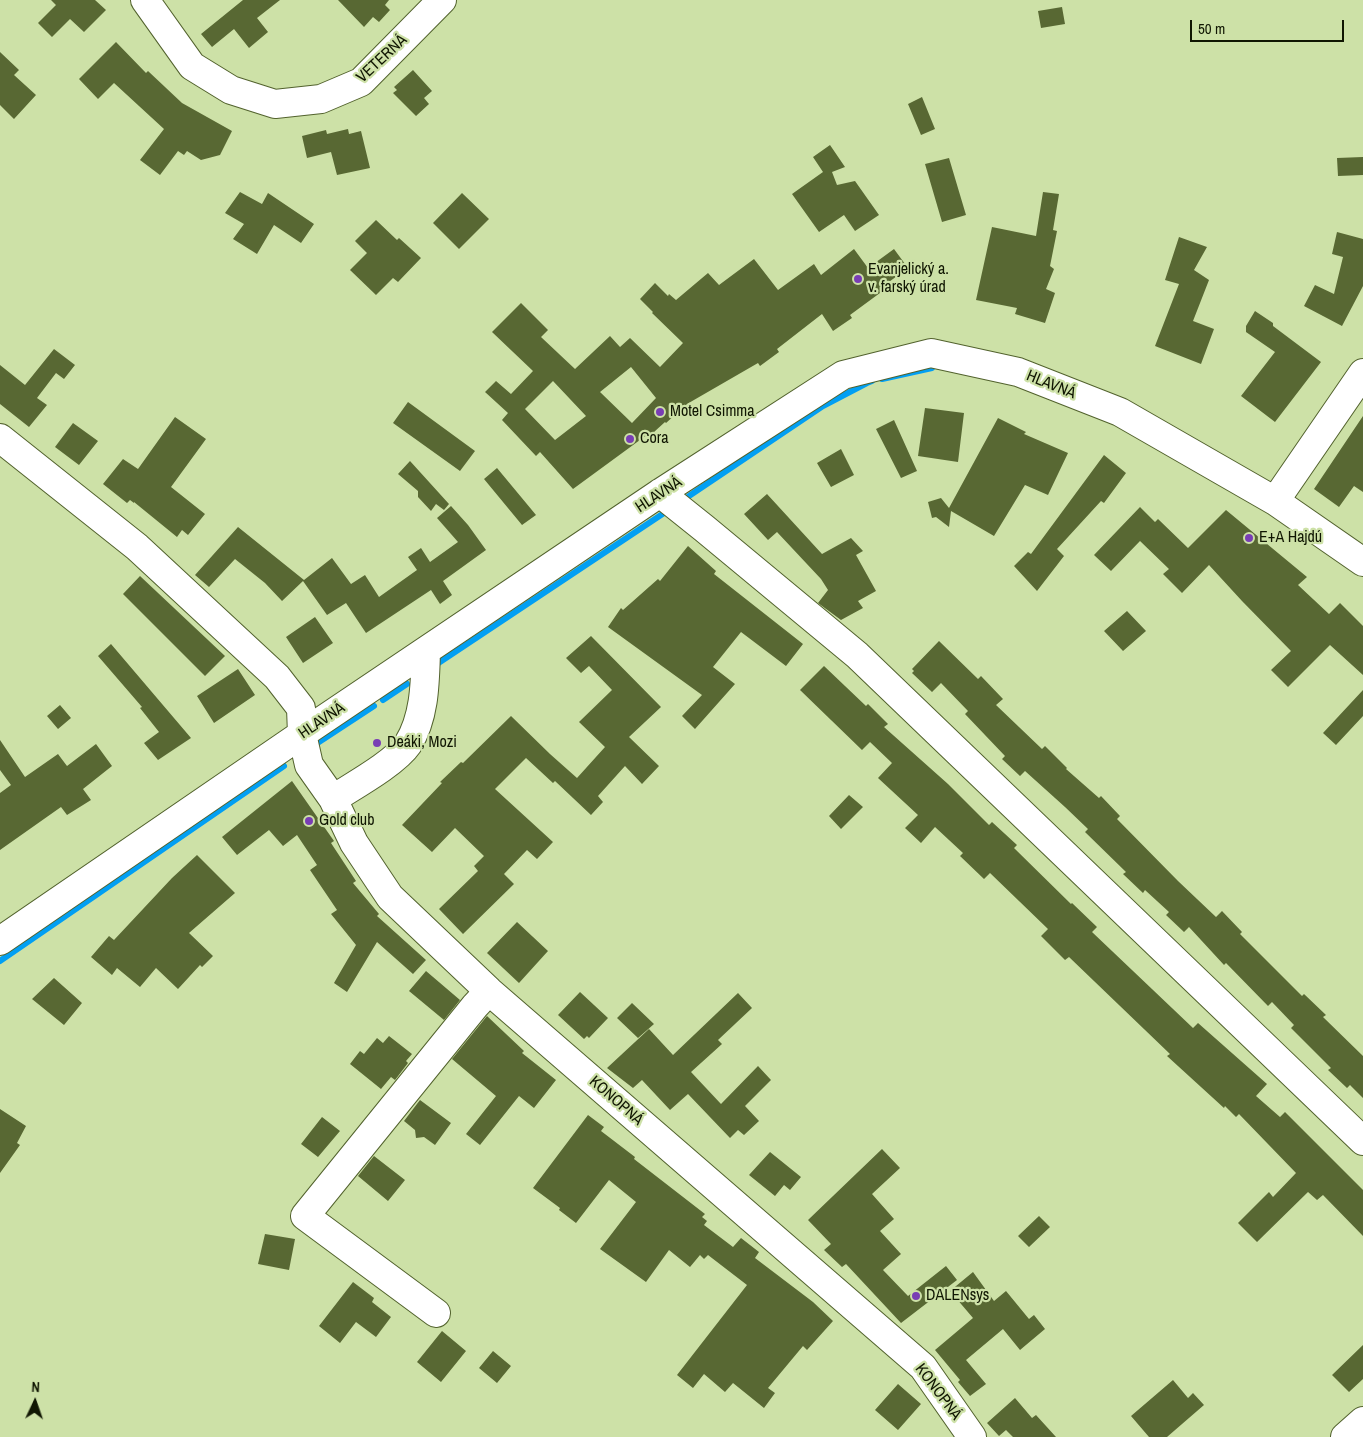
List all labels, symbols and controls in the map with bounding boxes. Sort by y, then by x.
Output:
scale bar [1193,10,1347,42]
text: 50 m [1198,18,1225,39]
street label: VETERNÁ [353,31,411,87]
place label: Evanjelický a. v. farský úrad [868,260,949,298]
marker: Evanjelický a. v. farský úrad [852,273,864,285]
street label: HLAVNÁ [1024,366,1078,404]
place label: Motel Csimma [670,402,755,422]
marker: Motel Csimma [654,406,666,418]
place label: Cora [640,429,668,449]
marker: Cora [624,433,636,445]
street label: HLAVNÁ [632,473,686,517]
place label: E+A Hajdú [1259,528,1322,548]
marker: E+A Hajdú [1243,532,1255,544]
street label: HLAVNÁ [295,699,349,743]
place label: Deáki, Mozi [387,733,457,753]
marker: Deáki, Mozi [371,737,383,749]
place label: Gold club [319,811,374,831]
marker: Gold club [303,815,315,827]
street label: KONOPNÁ [585,1072,647,1130]
place label: DALENsys [926,1286,989,1306]
marker: DALENsys [910,1290,922,1302]
street label: KONOPNÁ [911,1360,965,1424]
north arrow [10,1377,60,1427]
text: N [31,1378,40,1396]

